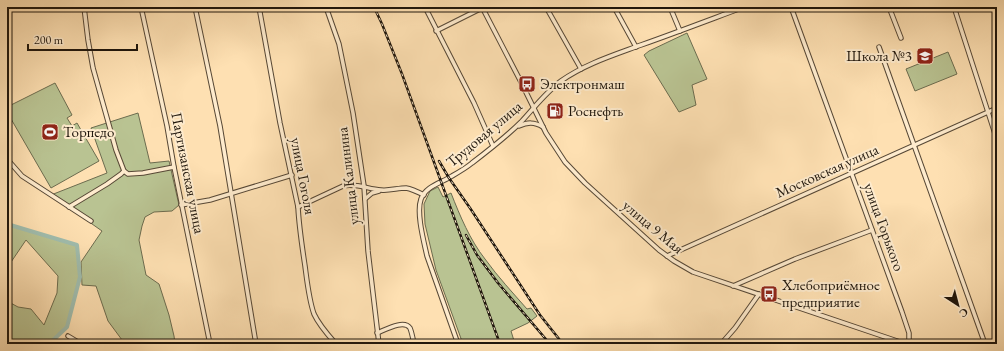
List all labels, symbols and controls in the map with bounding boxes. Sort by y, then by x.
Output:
scale bar [28,26,137,52]
text: 200 m [34,32,64,48]
place label: Школа №3 [846,46,912,65]
school or university icon: Школа №3 [915,46,935,66]
bus stop icon: Электронмаш [517,74,537,94]
place label: Электронмаш [540,74,625,93]
street label: Трудовая улица [442,96,526,171]
fuel station icon: Роснефть [545,101,565,121]
place label: Роснефть [568,101,623,120]
street label: Партизанская улица [167,111,210,235]
sports icon: Торпедо [40,122,60,142]
place label: Торпедо [63,122,114,141]
street label: улица Калинина [332,126,363,226]
street label: улица Гоголя [287,136,320,216]
street label: Московская улица [772,139,881,202]
street label: улица Горького [860,180,909,274]
street label: улица 9 Мая [619,196,688,258]
place label: Хлебоприёмное предприятие [781,275,880,311]
bus stop icon: Хлебоприёмное предприятие [759,284,779,304]
north arrow [938,285,978,325]
text: С [956,305,971,321]

